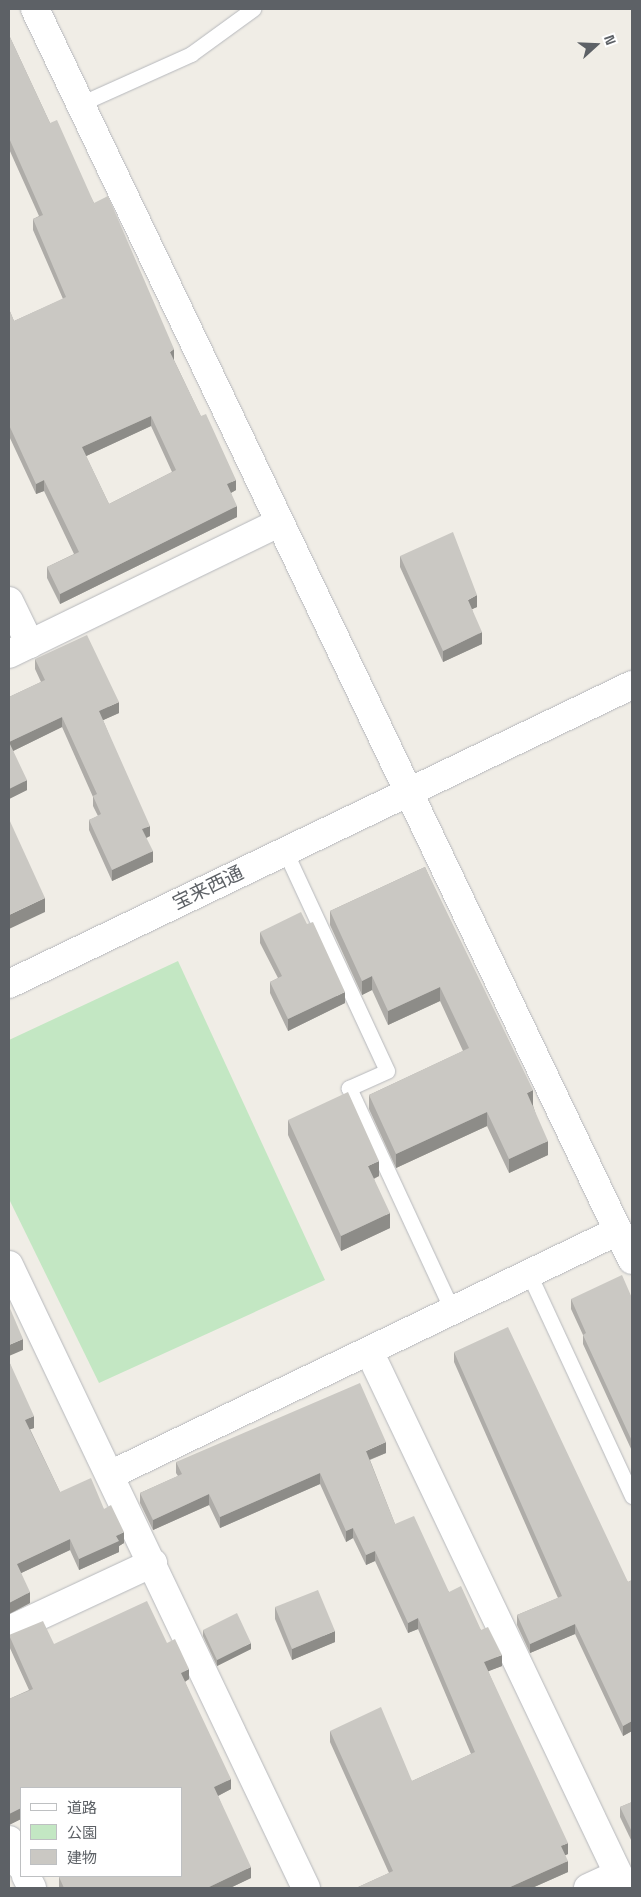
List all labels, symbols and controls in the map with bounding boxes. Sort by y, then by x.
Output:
north arrow [571,20,621,70]
text: N [600,32,620,47]
street label: 宝来西通 [169,861,247,915]
legend [20,1787,182,1877]
text: 道路 [67,1798,97,1817]
text: 公園 [67,1823,97,1842]
text: 建物 [67,1848,97,1867]

